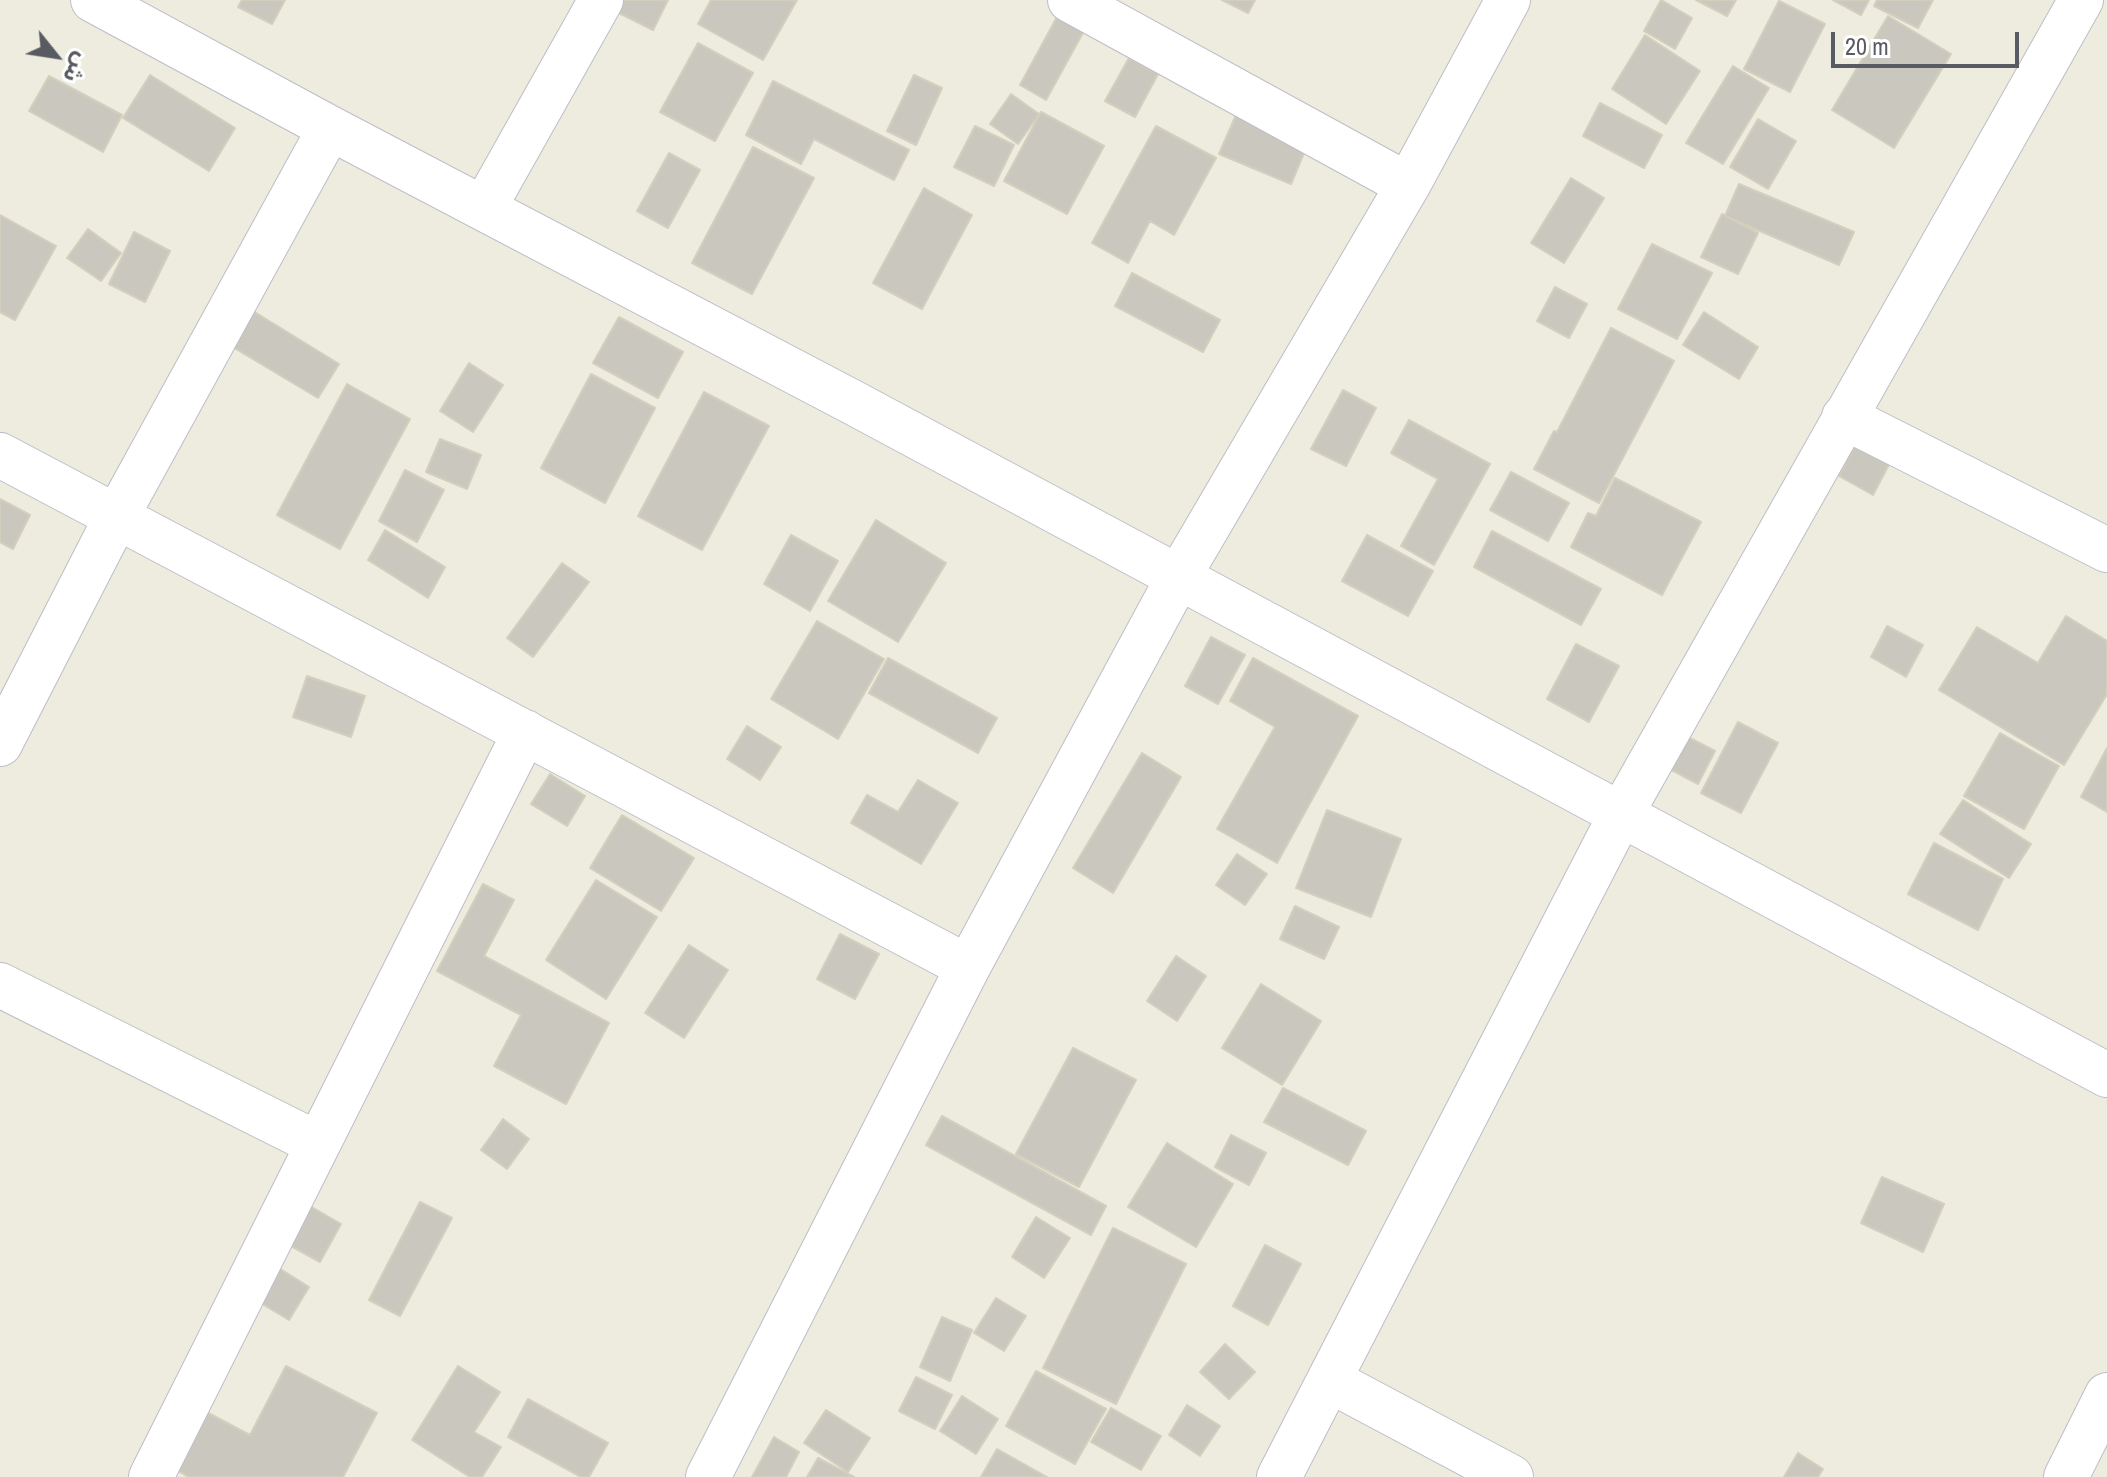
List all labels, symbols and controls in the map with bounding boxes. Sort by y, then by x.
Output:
north arrow [16,16,96,96]
scale bar [1835,16,2023,66]
text: 20 m [1845,30,1889,62]
text: ش [56,47,97,89]

